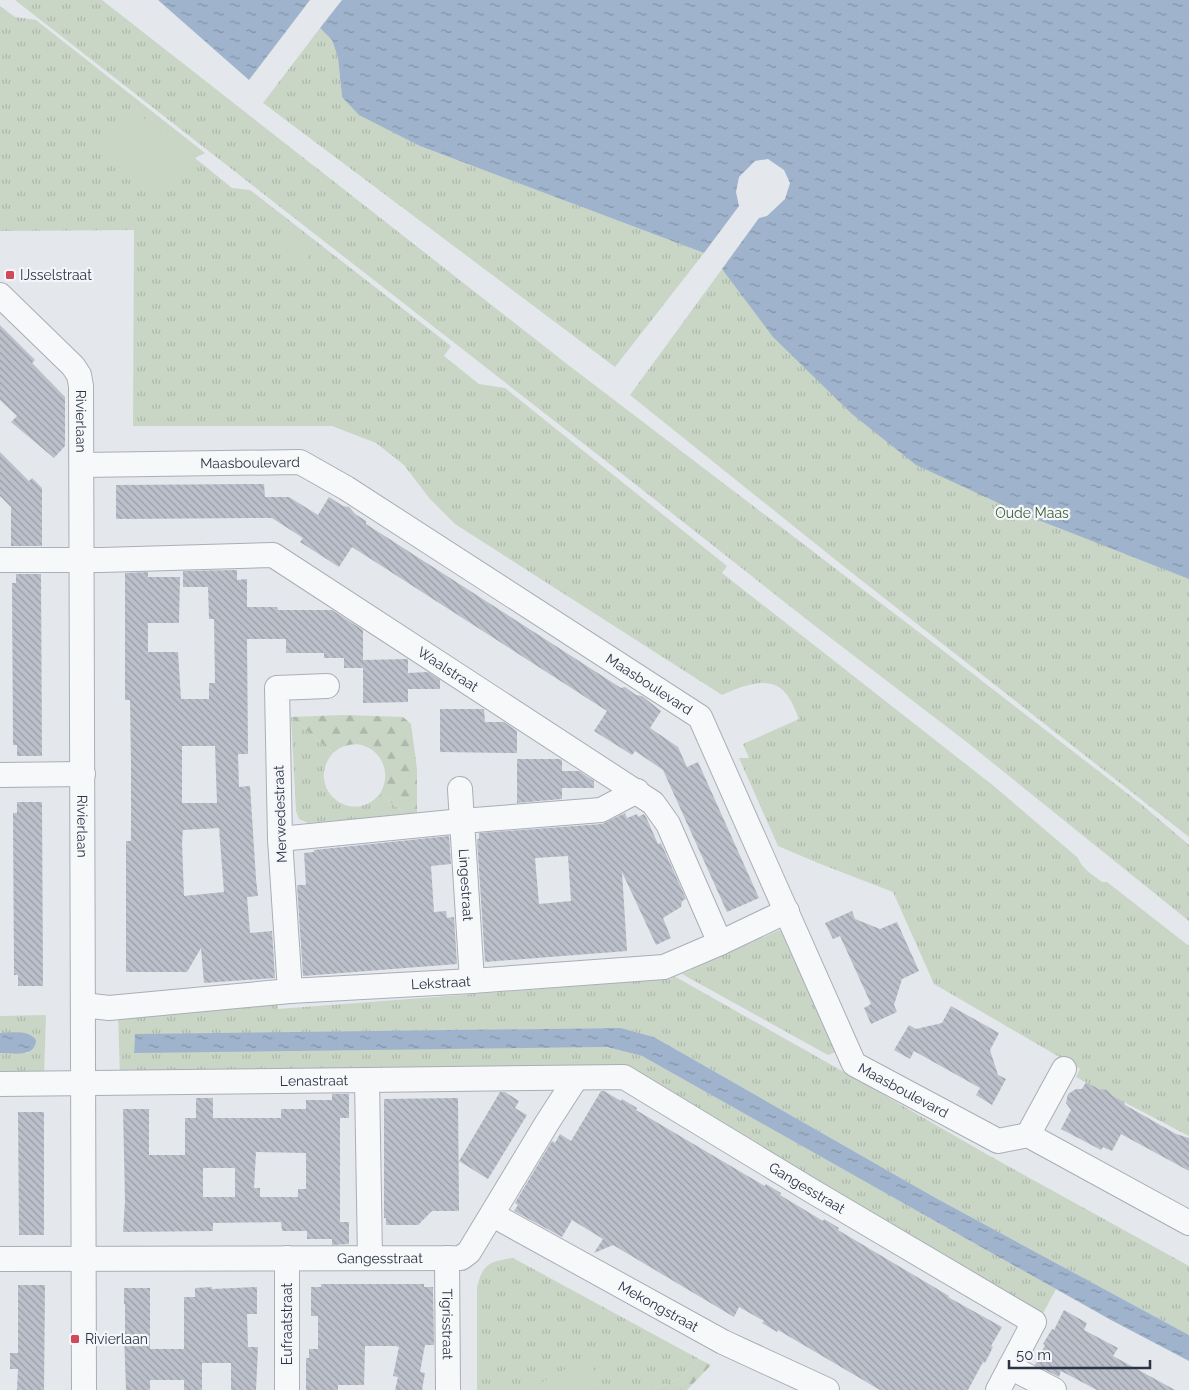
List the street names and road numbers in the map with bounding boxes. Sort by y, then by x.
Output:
street label: Rivierlaan [73,390,89,453]
street label: Maasboulevard [200,454,300,471]
street label: Waalstraat [415,644,482,695]
street label: Maasboulevard [603,650,695,718]
street label: Merwedestraat [270,765,290,863]
street label: Rivierlaan [74,795,90,858]
street label: Lingestraat [456,848,476,922]
street label: Lekstraat [410,973,471,992]
street label: Maasboulevard [856,1060,951,1121]
street label: Lenastraat [280,1072,349,1089]
street label: Gangesstraat [766,1159,848,1217]
street label: Gangesstraat [337,1250,423,1266]
street label: Mekongstraat [616,1278,701,1335]
street label: Eufraatstraat [279,1283,295,1365]
street label: Tigrisstraat [439,1288,456,1360]

